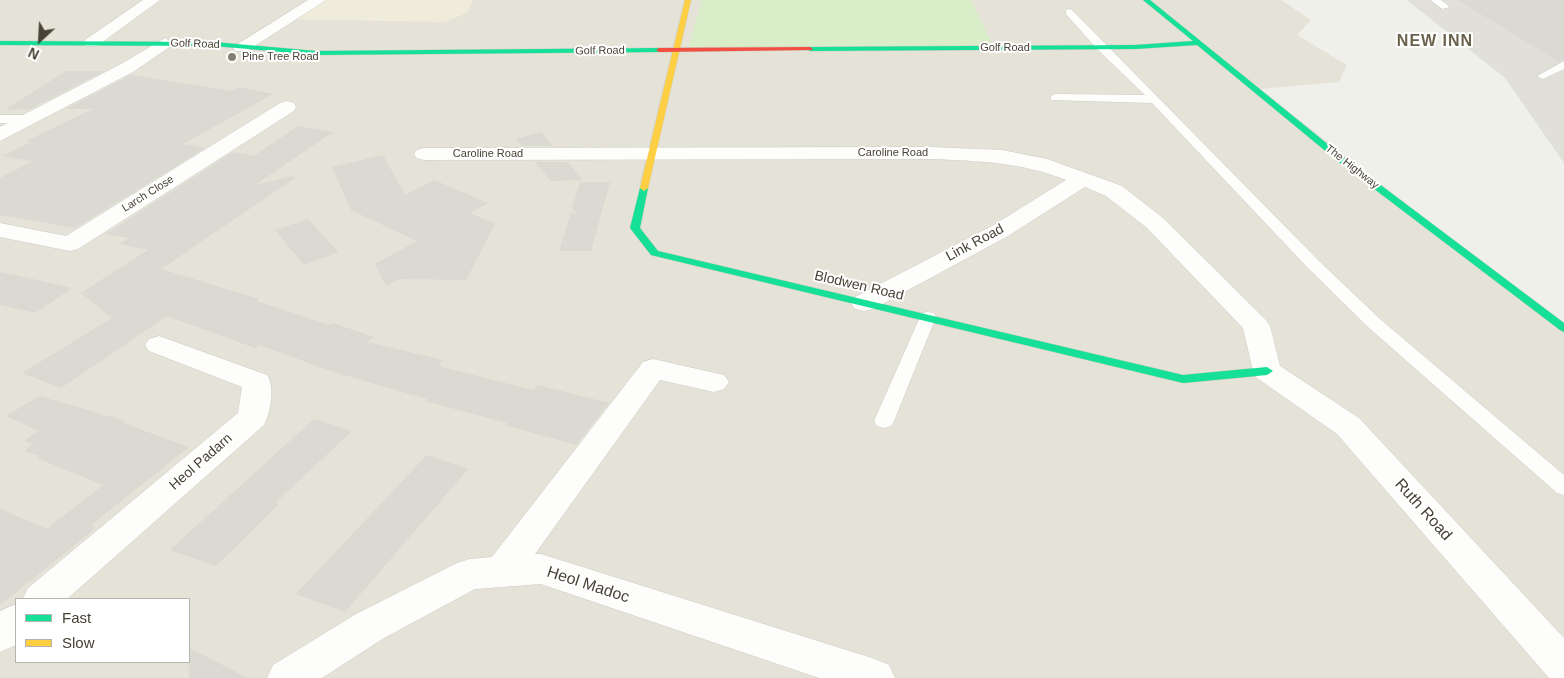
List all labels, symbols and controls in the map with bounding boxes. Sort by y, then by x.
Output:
north arrow [15,15,65,65]
district label: NEW INN [1396,32,1474,52]
street label: Golf Road [170,37,220,51]
street label: Golf Road [980,41,1030,55]
text: N [26,44,42,63]
street label: Golf Road [575,44,625,58]
place label: Pine Tree Road [242,50,319,64]
marker: Pine Tree Road [226,51,238,63]
street label: The Highway [1323,142,1381,192]
street label: Caroline Road [858,146,928,160]
street label: Caroline Road [453,147,523,161]
street label: Larch Close [120,173,176,215]
street label: Link Road [943,221,1007,265]
street label: Blodwen Road [813,268,905,304]
street label: Heol Padarn [166,430,236,494]
street label: Ruth Road [1390,475,1456,545]
street label: Heol Madoc [544,563,632,607]
legend [15,598,190,663]
text: Fast [62,609,91,626]
text: Slow [62,634,95,651]

